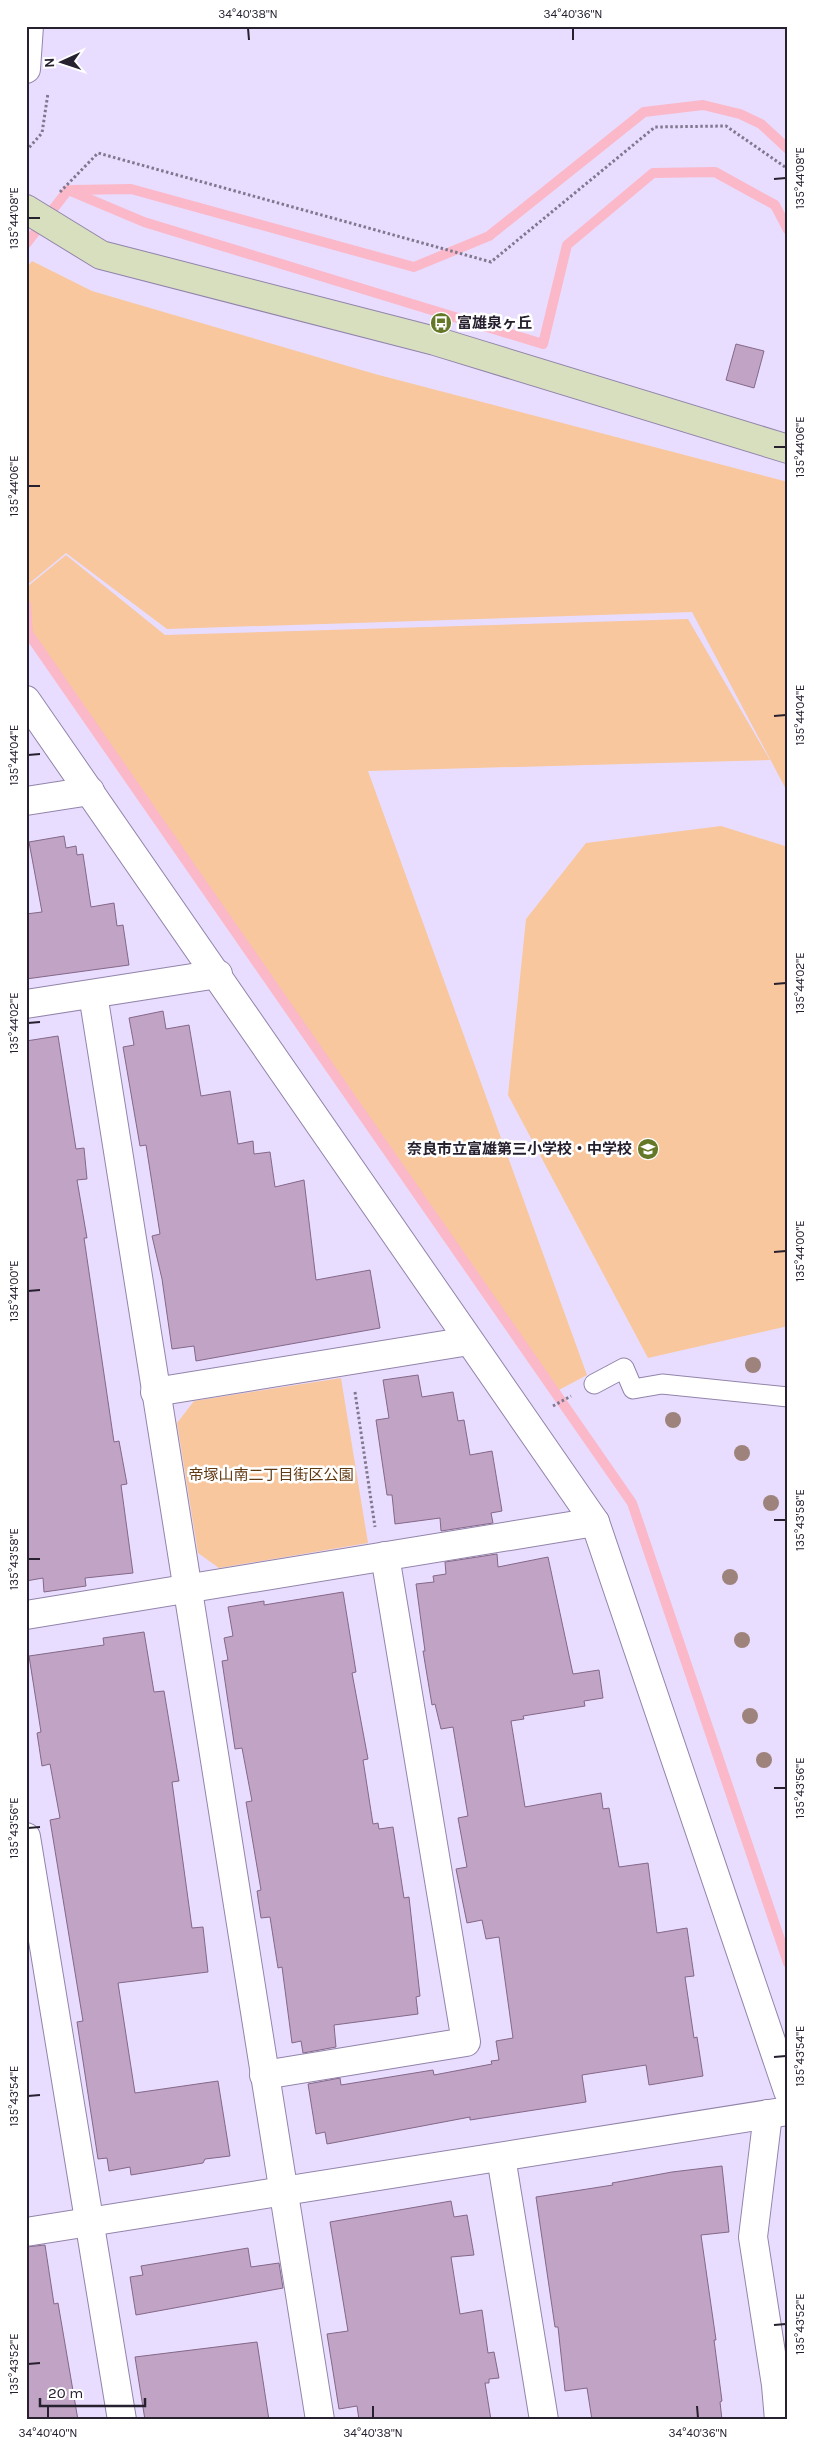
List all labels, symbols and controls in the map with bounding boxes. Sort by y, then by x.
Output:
text: 34°40'38"N [218,7,278,21]
text: 34°40'36"N [543,7,603,21]
north arrow [38,38,88,88]
text: N [41,57,58,68]
text: 135°44'08"E [793,147,807,209]
text: 135°44'08"E [7,187,21,249]
bus stop icon: 富雄泉ヶ丘 [429,311,453,335]
place label: 富雄泉ヶ丘 [457,314,532,332]
text: 135°44'06"E [793,416,807,478]
text: 135°44'06"E [7,455,21,517]
text: 135°44'04"E [793,684,807,746]
text: 135°44'04"E [7,724,21,786]
text: 135°44'02"E [793,952,807,1014]
text: 135°44'02"E [7,992,21,1054]
school or university icon: 奈良市立富雄第三小学校・中学校 [636,1137,660,1161]
place label: 奈良市立富雄第三小学校・中学校 [407,1140,632,1158]
text: 135°44'00"E [793,1220,807,1282]
text: 135°44'00"E [7,1260,21,1322]
park label: 帝塚山南二丁目街区公園 [188,1466,354,1484]
text: 135°43'58"E [793,1489,807,1551]
text: 135°43'58"E [7,1528,21,1590]
text: 135°43'56"E [793,1757,807,1819]
text: 135°43'56"E [7,1797,21,1859]
text: 135°43'54"E [793,2025,807,2087]
text: 135°43'54"E [7,2065,21,2127]
text: 135°43'52"E [793,2293,807,2355]
text: 135°43'52"E [7,2333,21,2395]
scale bar [40,2376,145,2408]
text: 20 m [48,2384,83,2402]
text: 34°40'40"N [18,2426,78,2440]
text: 34°40'38"N [343,2426,403,2440]
text: 34°40'36"N [668,2426,728,2440]

